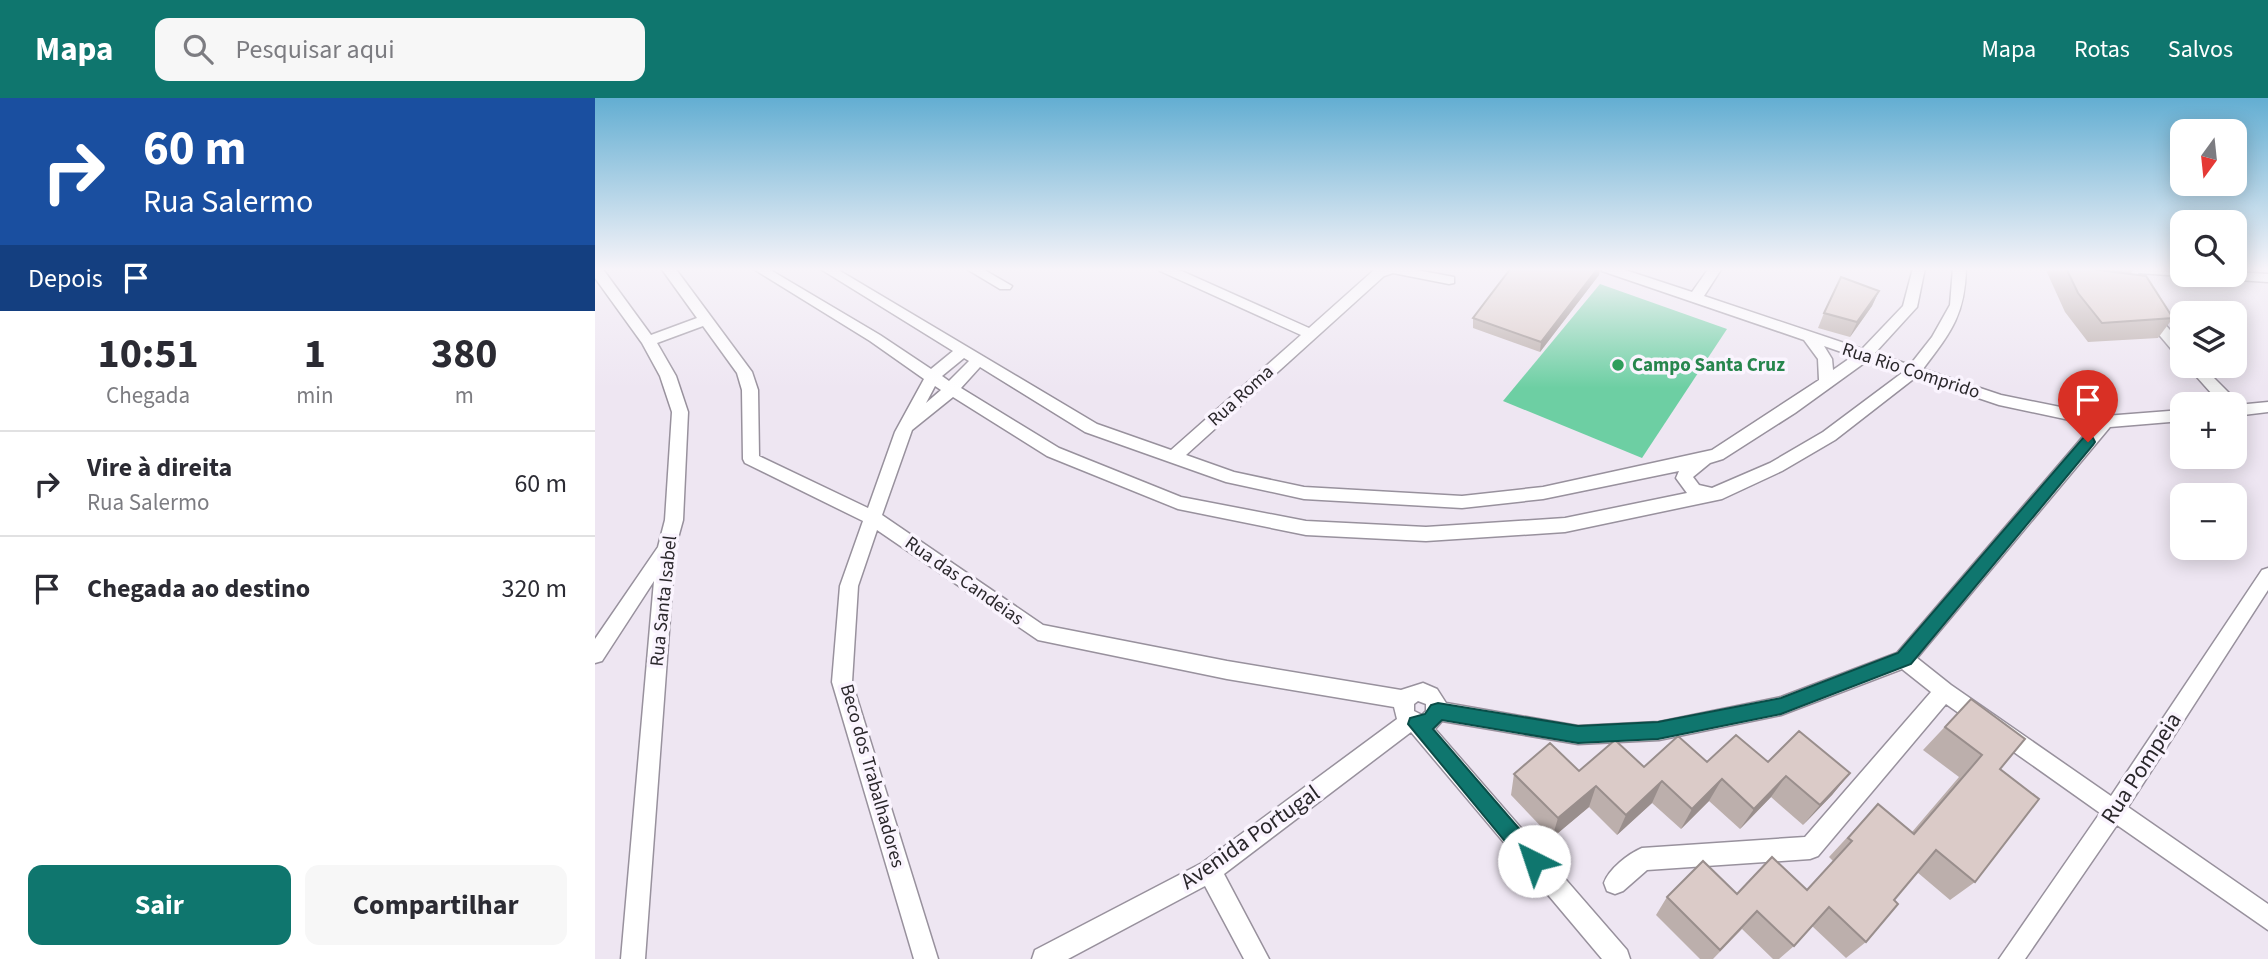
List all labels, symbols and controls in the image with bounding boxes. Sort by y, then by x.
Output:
search box [155,18,645,81]
text: Mapa [35,26,113,73]
icon: search [179,30,217,68]
text: Pesquisar aqui [235,31,395,68]
text: Mapa [1981,32,2036,67]
text: Rotas [2074,32,2130,67]
text: Salvos [2168,32,2233,67]
text: 60 m [143,114,247,184]
north arrow [2170,119,2247,196]
map controls [2170,119,2247,560]
icon: right [28,126,119,217]
text: Rua Salermo [143,179,313,225]
button: search [2170,210,2247,287]
icon: arrive [117,259,155,297]
text: Depois [28,260,103,297]
button: layers [2170,301,2247,378]
text: 10:51 [97,324,199,384]
text: 1 [304,324,326,384]
text: 380 [431,324,498,384]
street label: Rua Rio Comprido [1839,336,1983,406]
place label: Campo Santa Cruz [1632,352,1785,379]
marker: Campo Santa Cruz [1610,357,1626,373]
street label: Rua Roma [1202,359,1280,433]
pin [2058,370,2118,442]
text: Chegada [106,379,190,412]
text: min [296,379,334,412]
text: m [455,379,474,412]
icon: arrive [2069,381,2107,419]
button: + [2170,392,2247,469]
text: Vire à direita [87,449,232,486]
icon: right [28,465,66,503]
text: 60 m [514,465,567,502]
button: − [2170,483,2247,560]
text: Rua Salermo [87,486,209,519]
street label: Rua das Candeias [899,530,1029,632]
street label: Rua Santa Isabel [644,534,684,668]
icon: arrive [28,570,66,608]
text: Chegada ao destino [87,570,310,607]
text: 320 m [501,570,567,607]
street label: Beco dos Trabalhadores [833,681,911,871]
street label: Rua Pompeia [2093,706,2189,830]
street label: Avenida Portugal [1174,777,1326,897]
position arrow [1497,824,1571,898]
button: Sair [28,865,291,945]
button: Compartilhar [305,865,567,945]

